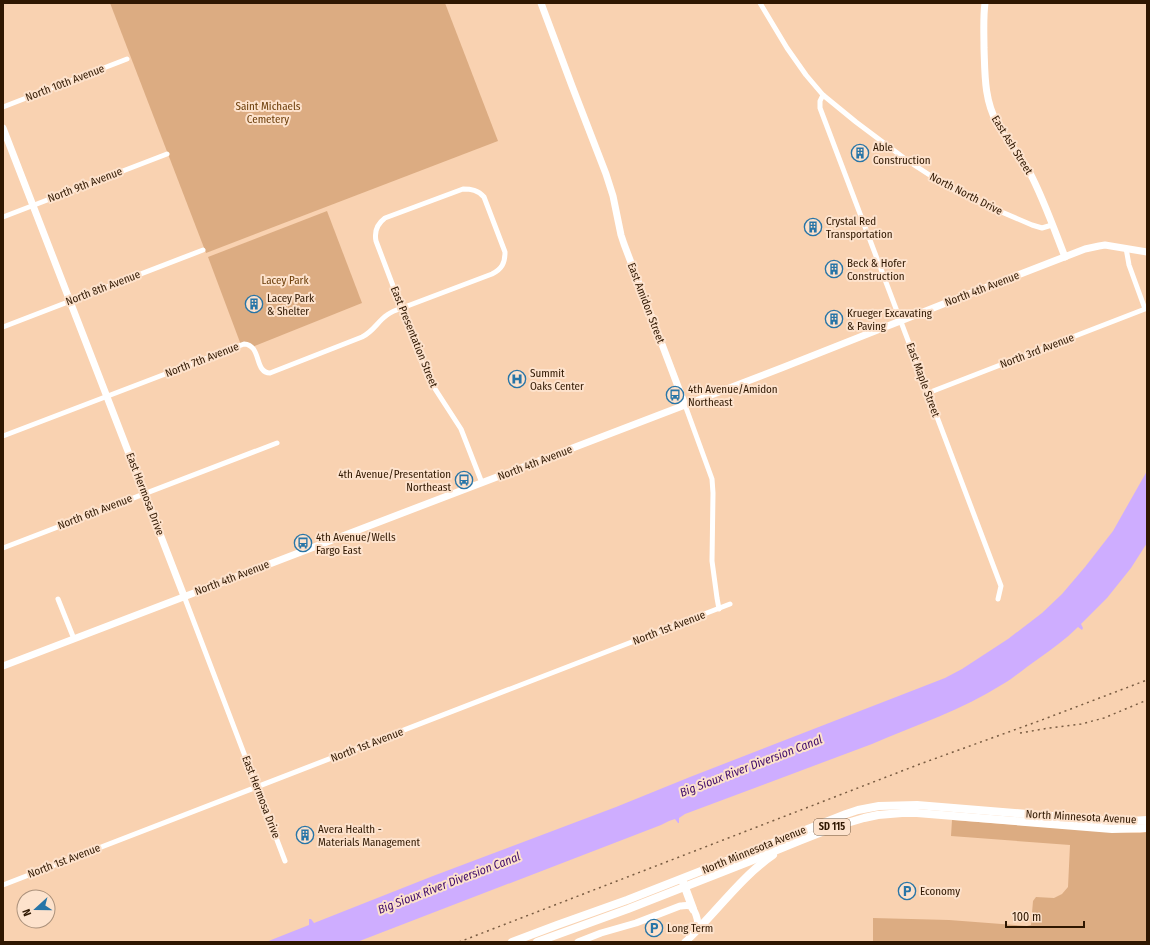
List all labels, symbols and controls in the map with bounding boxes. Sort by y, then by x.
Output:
street label: North 10th Avenue [24,62,106,104]
park label: Saint Michaels Cemetery [235,100,301,126]
street label: East Ash Street [989,113,1036,177]
place label: Able Construction [873,141,931,167]
building icon: Able Construction [850,143,870,163]
street label: North 9th Avenue [46,165,124,205]
street label: North North Drive [927,170,1005,218]
place label: Crystal Red Transportation [826,215,892,241]
building icon: Crystal Red Transportation [803,217,823,237]
place label: Beck & Hofer Construction [847,257,906,283]
building icon: Beck & Hofer Construction [824,259,844,279]
street label: East Amidon Street [625,261,668,346]
street label: North 8th Avenue [64,268,142,308]
street label: North 4th Avenue [943,269,1021,309]
park label: Lacey Park [261,274,309,287]
street label: East Presentation Street [388,284,440,390]
place label: Lacey Park & Shelter [267,292,315,318]
building icon: Lacey Park & Shelter [244,294,264,314]
place label: Krueger Excavating & Paving [847,307,933,333]
building icon: Krueger Excavating & Paving [824,309,844,329]
street label: North 3rd Avenue [998,331,1076,371]
street label: North 7th Avenue [163,340,241,380]
street label: East Maple Street [904,341,943,419]
place label: Summit Oaks Center [530,367,584,393]
hospital icon: Summit Oaks Center [507,369,527,389]
place label: 4th Avenue/Amidon Northeast [688,383,778,409]
bus stop icon: 4th Avenue/Amidon Northeast [665,385,685,405]
street label: North 4th Avenue [496,443,574,483]
street label: East Hermosa Drive [123,451,167,537]
place label: 4th Avenue/Presentation Northeast [338,468,451,494]
bus stop icon: 4th Avenue/Presentation Northeast [454,470,474,490]
street label: North 6th Avenue [56,492,134,532]
place label: 4th Avenue/Wells Fargo East [316,531,396,557]
bus stop icon: 4th Avenue/Wells Fargo East [293,533,313,553]
street label: North 4th Avenue [193,558,271,598]
street label: North 1st Avenue [631,608,707,648]
street label: North 1st Avenue [329,725,405,765]
water label: Big Sioux River Diversion Canal [678,732,824,800]
street label: East Hermosa Drive [239,754,283,840]
street label: North Minnesota Avenue [1025,808,1137,826]
road number: SD 115 [814,819,850,835]
place label: Avera Health - Materials Management [318,823,421,849]
street label: North Minnesota Avenue [700,823,808,877]
building icon: Avera Health - Materials Management [295,825,315,845]
street label: North 1st Avenue [26,841,102,881]
water label: Big Sioux River Diversion Canal [376,849,522,917]
parking icon: Economy [897,881,917,901]
place label: Economy [920,885,960,898]
north arrow [16,889,56,929]
scale bar [1006,903,1084,929]
text: N [20,907,34,918]
text: 100 m [1012,910,1041,924]
parking icon: Long Term [644,918,664,938]
place label: Long Term [667,922,713,935]

